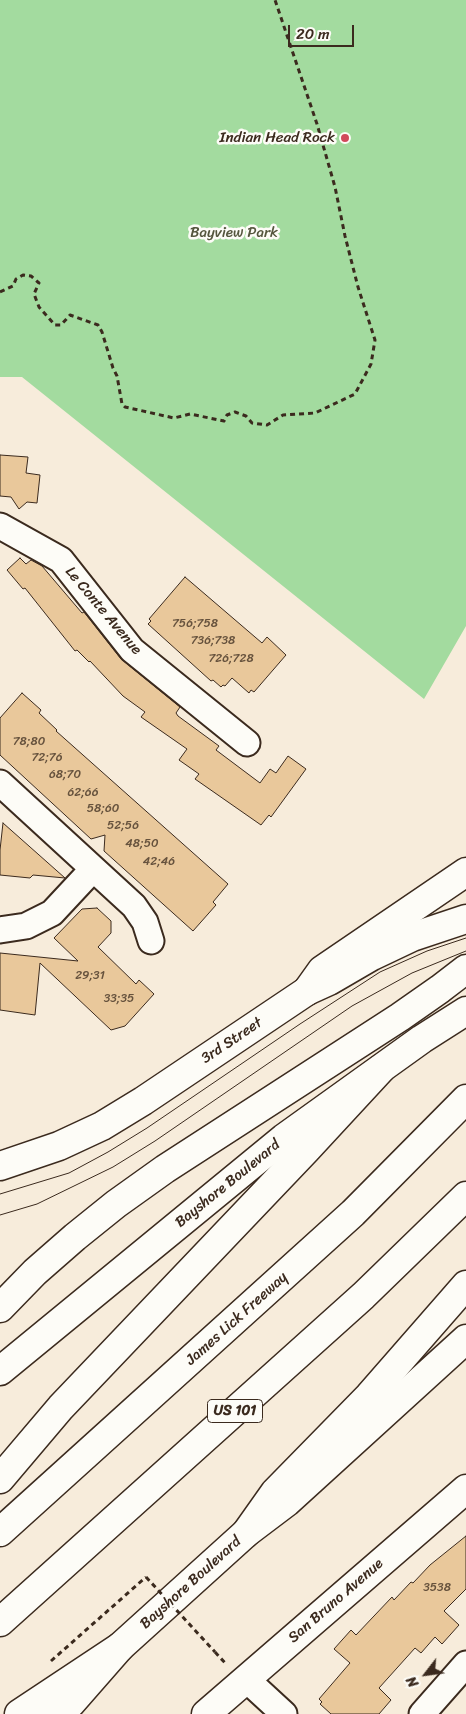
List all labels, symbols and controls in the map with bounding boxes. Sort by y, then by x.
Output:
scale bar [291,15,357,47]
text: 20 m [296,21,330,47]
place label: Indian Head Rock [220,129,335,147]
marker: Indian Head Rock [339,132,351,144]
park label: Bayview Park [190,224,278,242]
street label: Le Conte Avenue [61,563,145,659]
house number: 756;758 [172,617,218,631]
house number: 736;738 [191,634,235,648]
house number: 726;728 [208,652,254,666]
house number: 78;80 [13,735,45,749]
house number: 72;76 [31,751,63,765]
house number: 68;70 [49,768,81,782]
house number: 62;66 [68,786,98,800]
house number: 58;60 [87,802,119,816]
house number: 52;56 [107,819,139,833]
house number: 48;50 [125,837,159,851]
house number: 42;46 [143,855,175,869]
house number: 29;31 [75,969,105,983]
house number: 33;35 [104,992,134,1006]
street label: 3rd Street [198,1014,266,1068]
street label: Bayshore Boulevard [172,1136,284,1232]
street label: James Lick Freeway [183,1269,291,1369]
road number: US 101 [208,1400,262,1422]
street label: Bayshore Boulevard [137,1533,245,1633]
street label: San Bruno Avenue [285,1555,387,1647]
house number: 3538 [423,1581,451,1595]
north arrow [401,1649,451,1699]
text: N [399,1671,426,1692]

